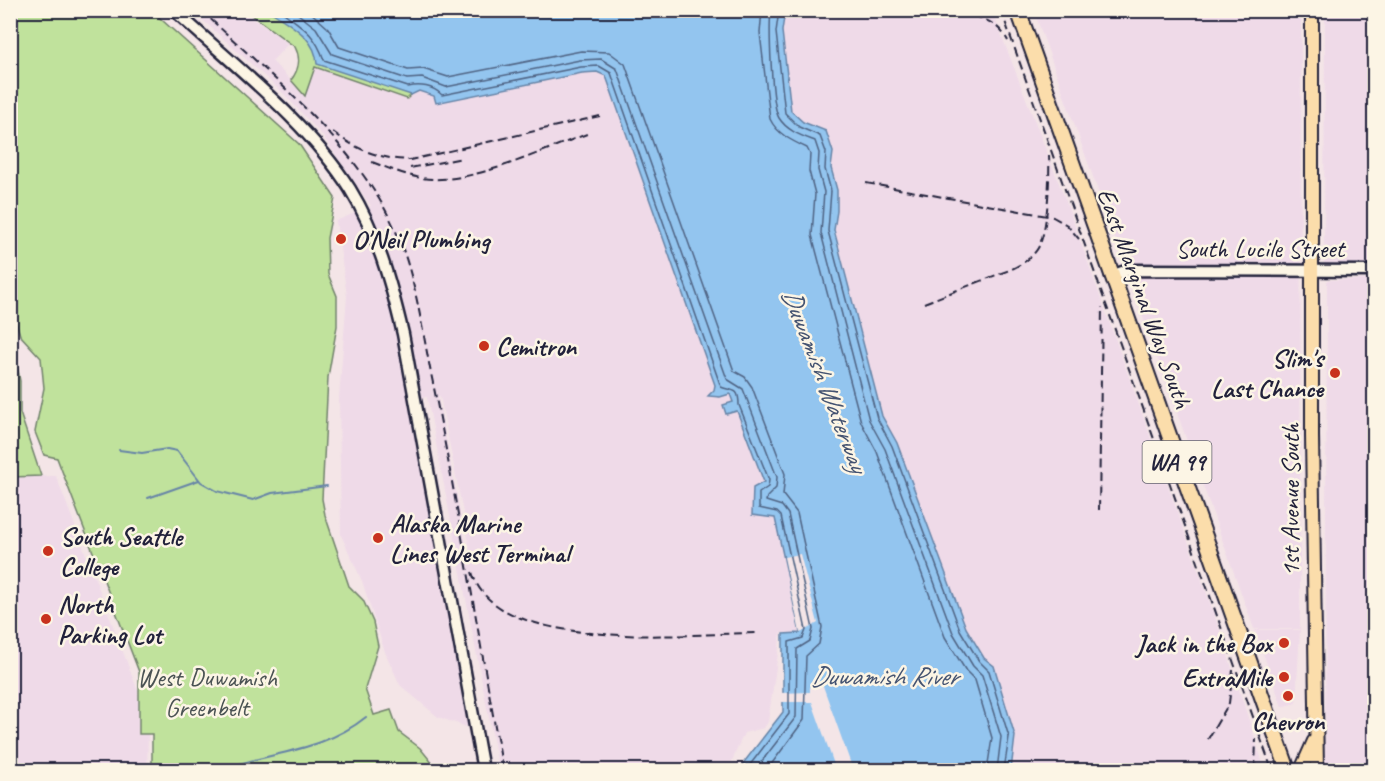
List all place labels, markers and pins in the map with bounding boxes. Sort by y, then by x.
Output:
place label: O'Neil Plumbing [353,223,492,256]
marker: O'Neil Plumbing [334,232,348,246]
place label: Cemitron [496,330,577,363]
marker: Cemitron [477,339,491,353]
place label: Slim's Last Chance [1211,342,1326,405]
marker: Slim's Last Chance [1328,366,1342,380]
place label: Alaska Marine Lines West Terminal [390,507,574,570]
place label: South Seattle College [60,520,185,583]
marker: Alaska Marine Lines West Terminal [371,531,385,545]
marker: South Seattle College [41,544,55,558]
place label: North Parking Lot [58,588,165,651]
marker: North Parking Lot [39,612,53,626]
place label: Jack in the Box [1134,627,1274,660]
marker: Jack in the Box [1277,636,1291,650]
place label: ExtraMile [1182,661,1274,694]
marker: ExtraMile [1277,670,1291,684]
marker: Chevron [1281,689,1295,703]
place label: Chevron [1252,705,1325,738]

